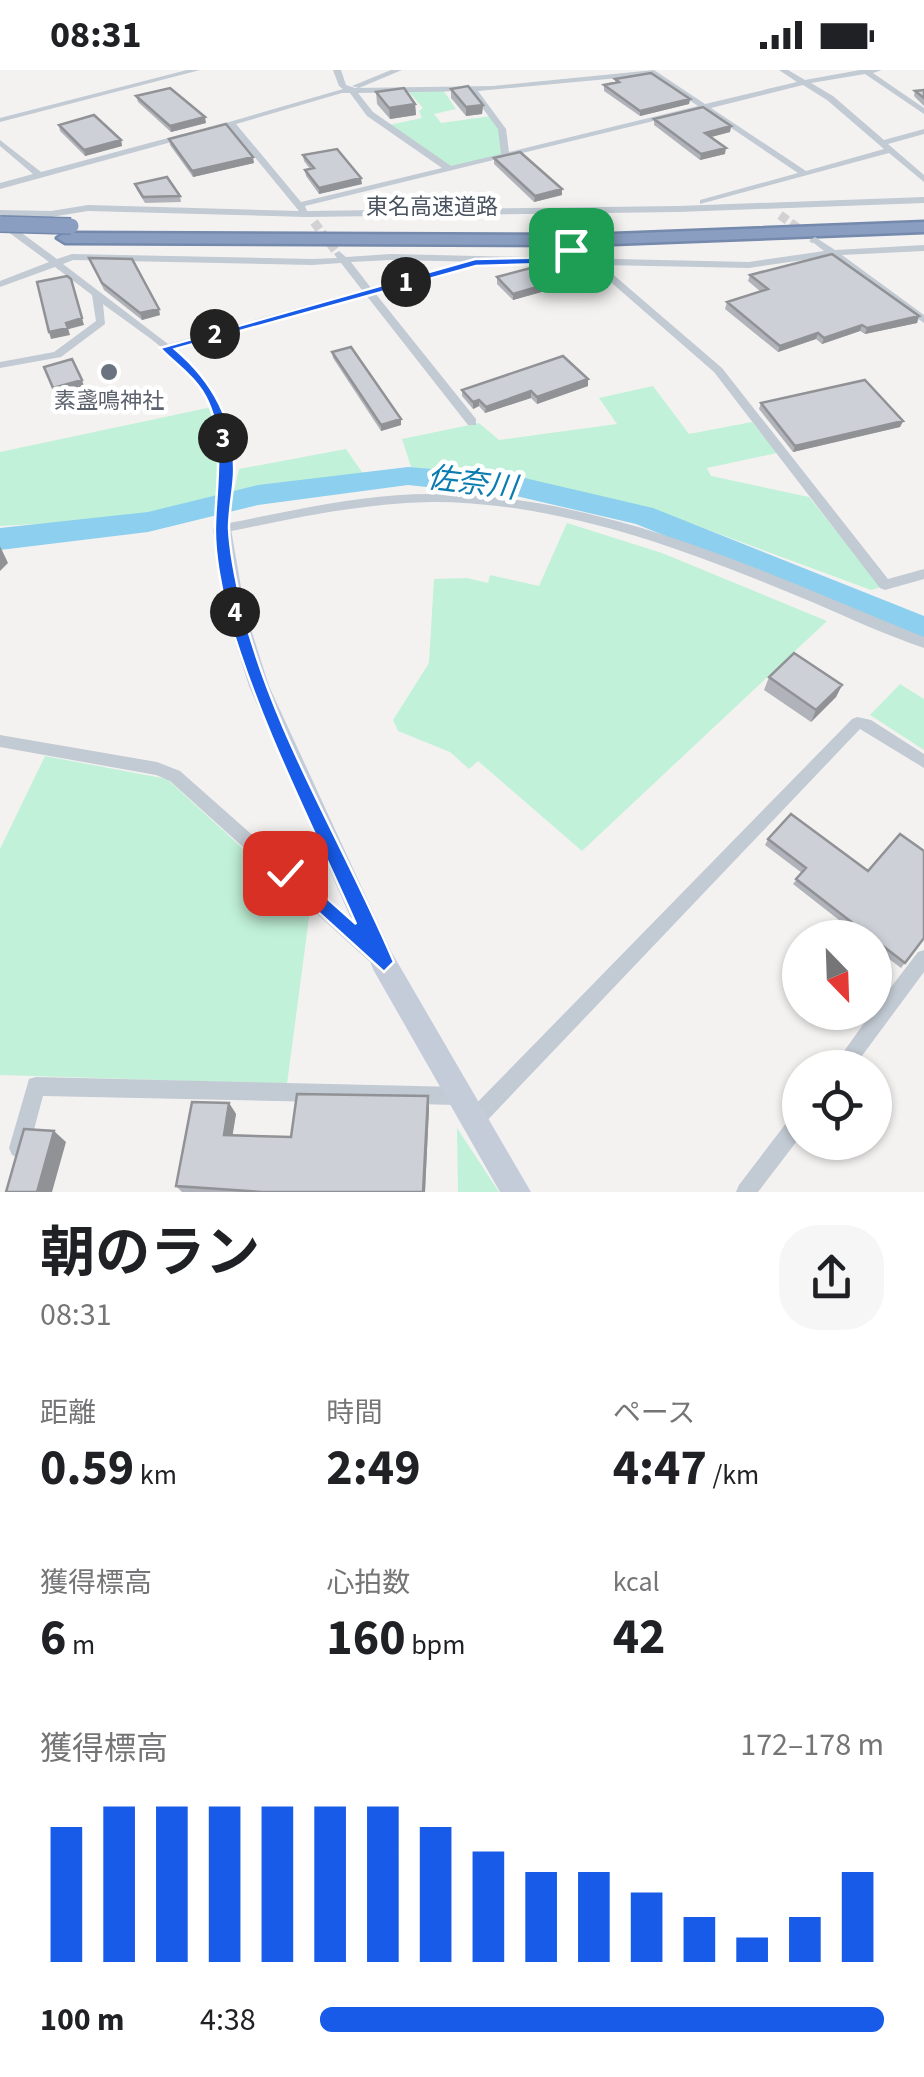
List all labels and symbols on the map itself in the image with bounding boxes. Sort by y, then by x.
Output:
street label: 東名高速道路 [366,191,498,223]
pin [529,208,614,293]
pin: 1 [381,257,431,307]
pin: 2 [190,309,240,359]
marker: 素盞鳴神社 [98,361,120,383]
place label: 素盞鳴神社 [54,385,164,417]
pin: 3 [198,413,248,463]
water label: 佐奈川 [425,456,522,510]
pin: 4 [210,587,260,637]
pin [243,831,328,916]
north arrow [782,920,892,1030]

